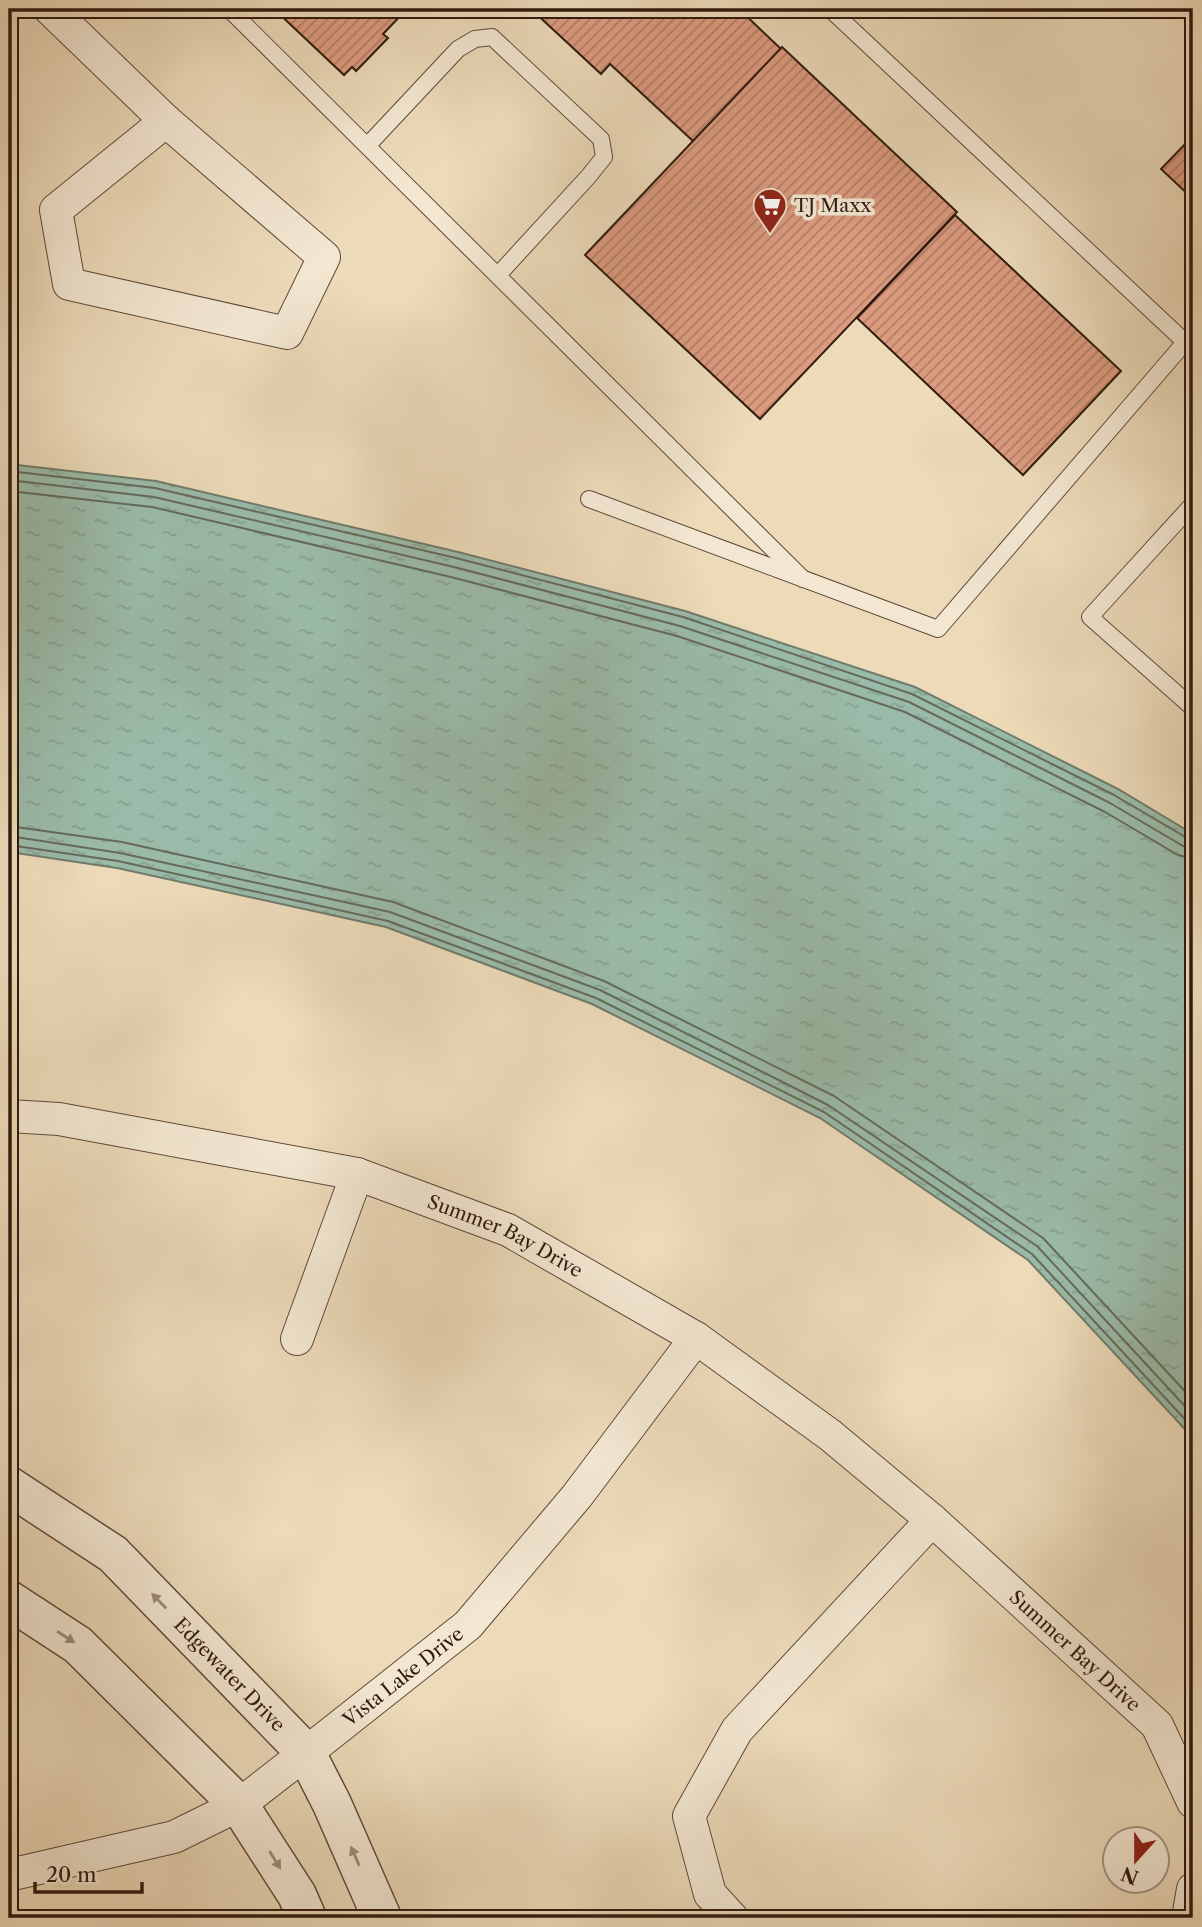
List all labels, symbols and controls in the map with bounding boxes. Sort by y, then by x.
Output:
supermarket icon: TJ Maxx [751,186,789,235]
place label: TJ Maxx [794,194,872,217]
street label: Summer Bay Drive [425,1190,587,1282]
street label: Summer Bay Drive [1005,1585,1146,1716]
one-way arrow [151,1593,167,1610]
street label: Edgewater Drive [169,1613,290,1736]
street label: Vista Lake Drive [337,1622,468,1732]
one-way arrow [57,1630,75,1644]
north arrow [1100,1826,1170,1896]
one-way arrow [349,1846,361,1866]
scale bar [35,1850,142,1894]
one-way arrow [268,1851,281,1870]
text: 20 m [46,1862,97,1887]
text: N [1118,1862,1142,1889]

